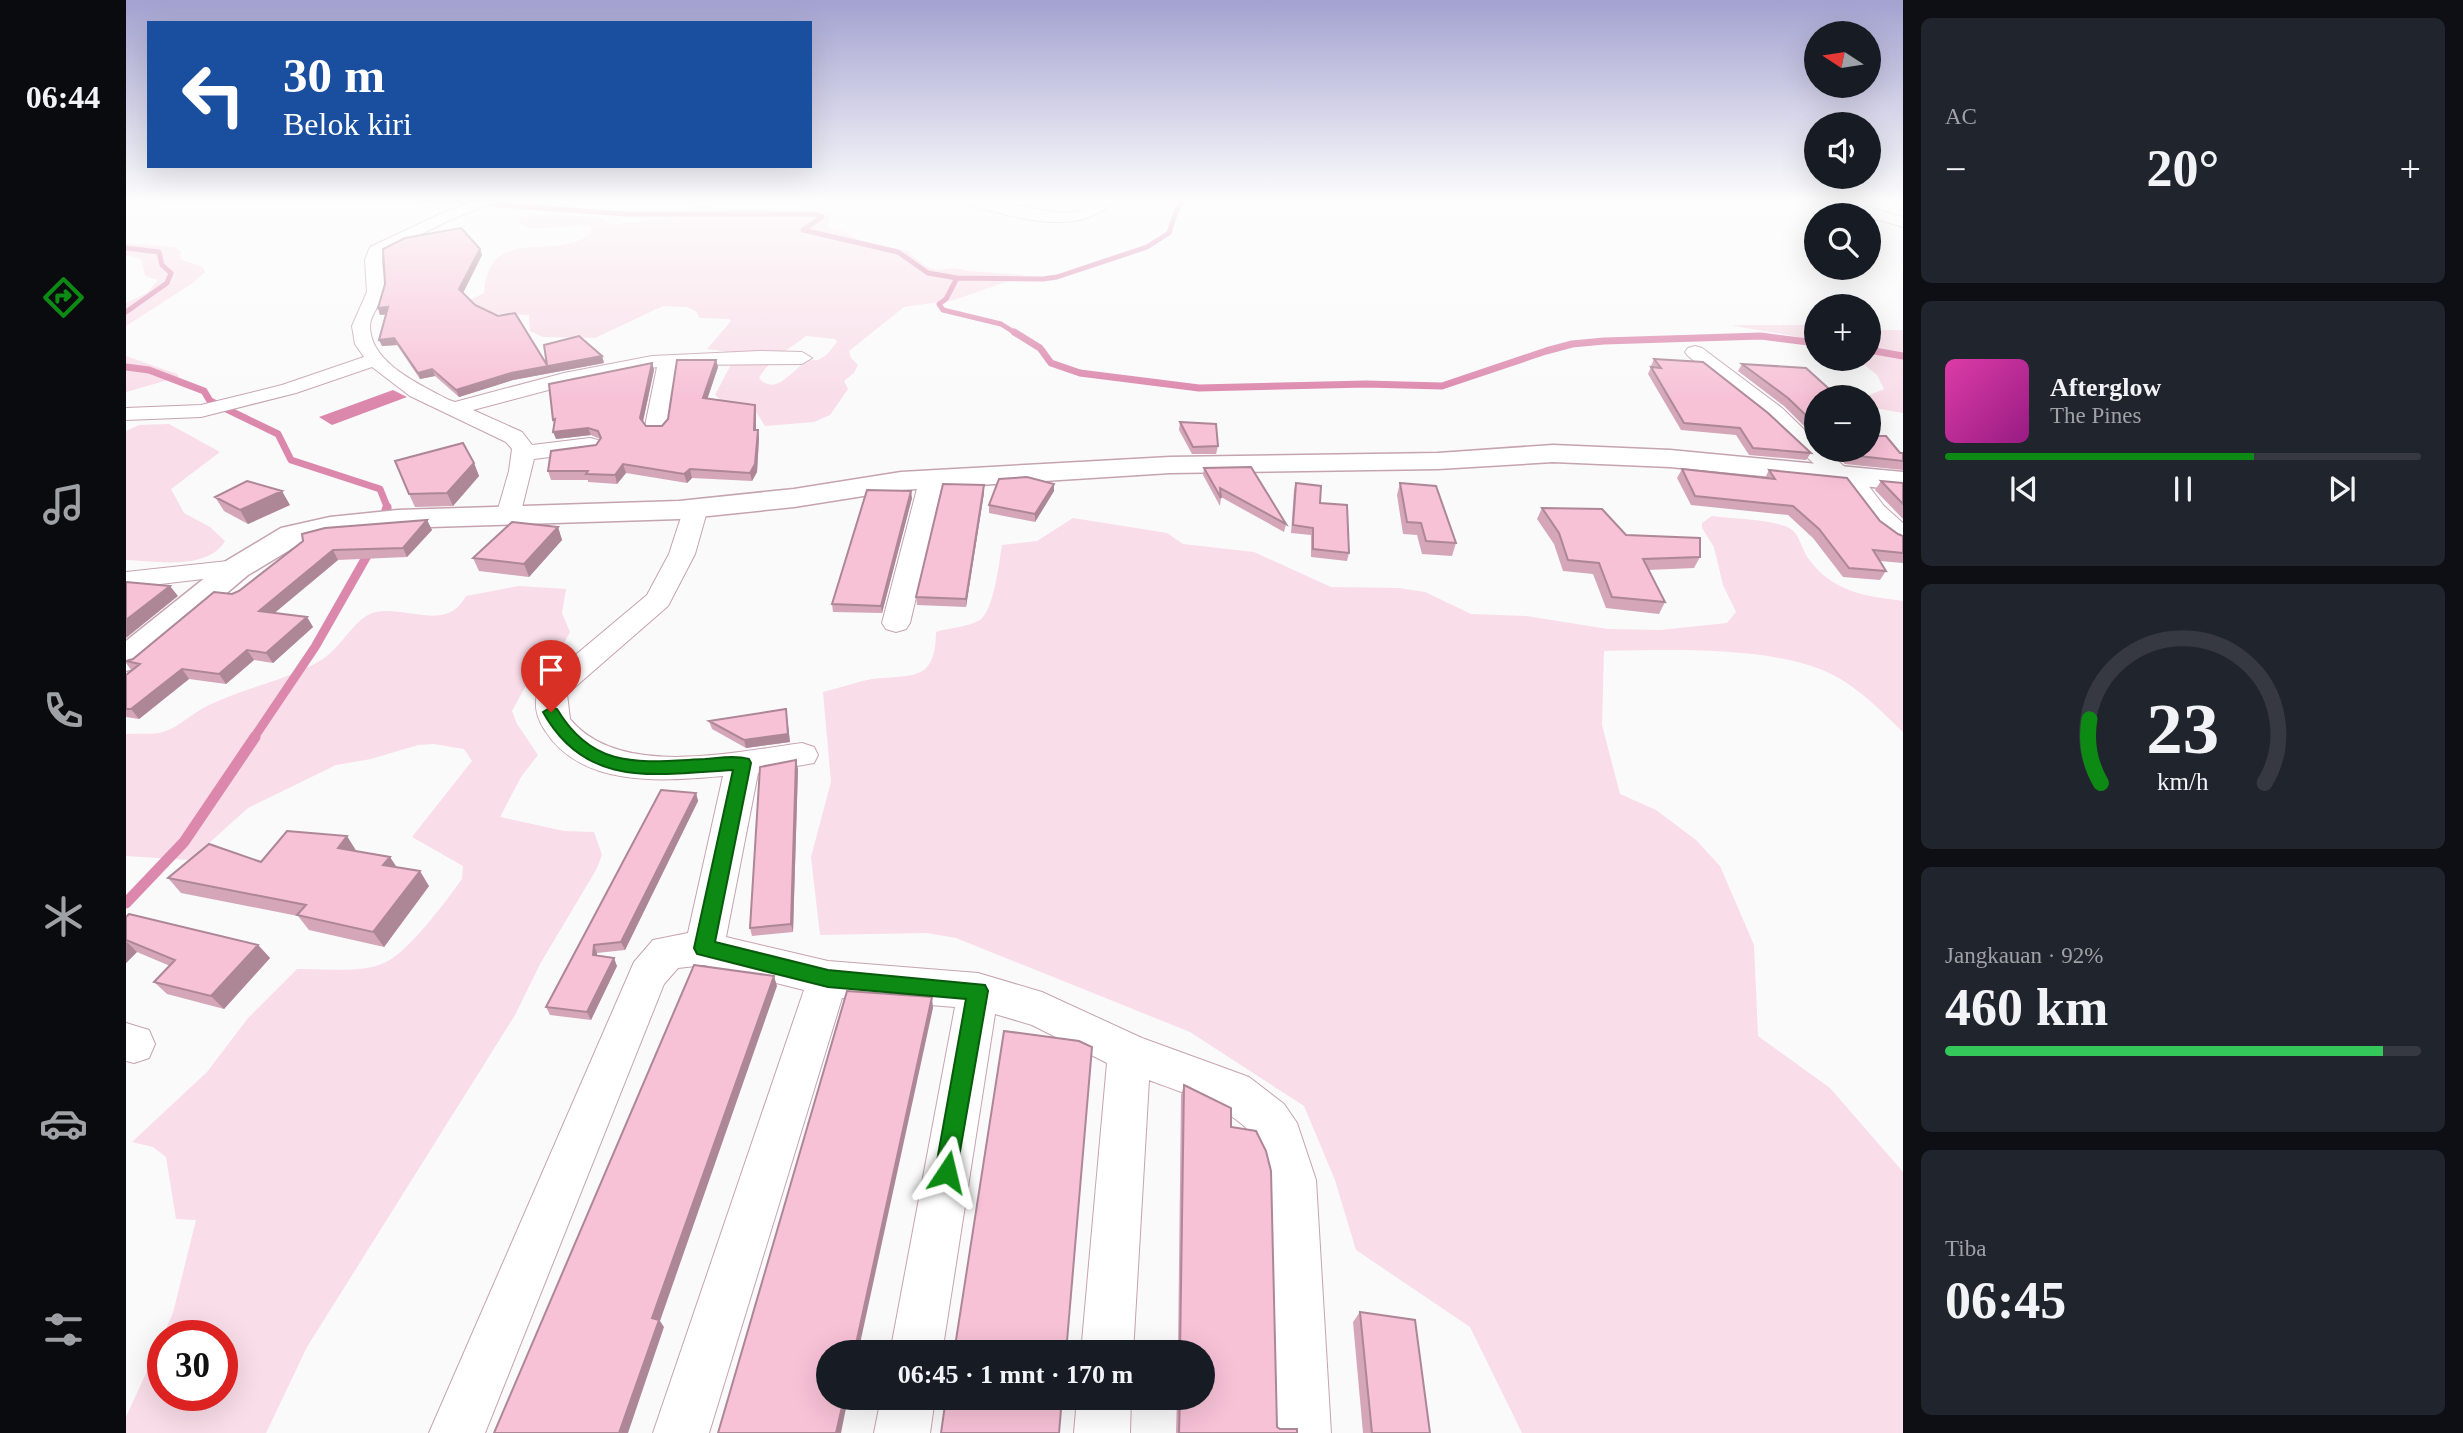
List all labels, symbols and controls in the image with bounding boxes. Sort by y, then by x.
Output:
north arrow [1804,21,1881,98]
map controls [1804,21,1881,462]
text: 30 m [283,48,385,103]
icon: left [168,49,259,140]
text: 06:44 [26,79,100,115]
text: AC [1945,104,1977,129]
text: Belok kiri [283,106,412,142]
button: sound [1804,112,1881,189]
text: 20° [2147,140,2219,197]
text: − [1945,148,1966,190]
text: + [2400,148,2421,190]
button: search [1804,203,1881,280]
icon: directions [39,273,88,322]
button: + [1804,294,1881,371]
text: Afterglow [2050,373,2161,402]
button: − [1804,385,1881,462]
text: The Pines [2050,403,2141,428]
icon: previous [2005,470,2043,508]
icon: pause [2164,470,2202,508]
icon: next [2323,470,2361,508]
icon: music [39,480,88,529]
pin [521,640,581,712]
icon: arrive [532,651,570,689]
icon: phone [39,686,88,735]
text: 23 [2147,688,2219,769]
text: km/h [2157,767,2209,794]
icon: climate [39,892,88,941]
text: Jangkauan · 92% [1945,943,2103,968]
text: 460 km [1945,979,2108,1036]
icon: car [39,1099,88,1148]
position arrow [910,1135,984,1209]
text: Tiba [1945,1236,1986,1261]
text: 06:45 [1945,1272,2066,1329]
icon: filters [39,1305,88,1354]
speed limit sign: 30 [147,1320,238,1411]
text: 06:45 · 1 mnt · 170 m [898,1360,1133,1389]

